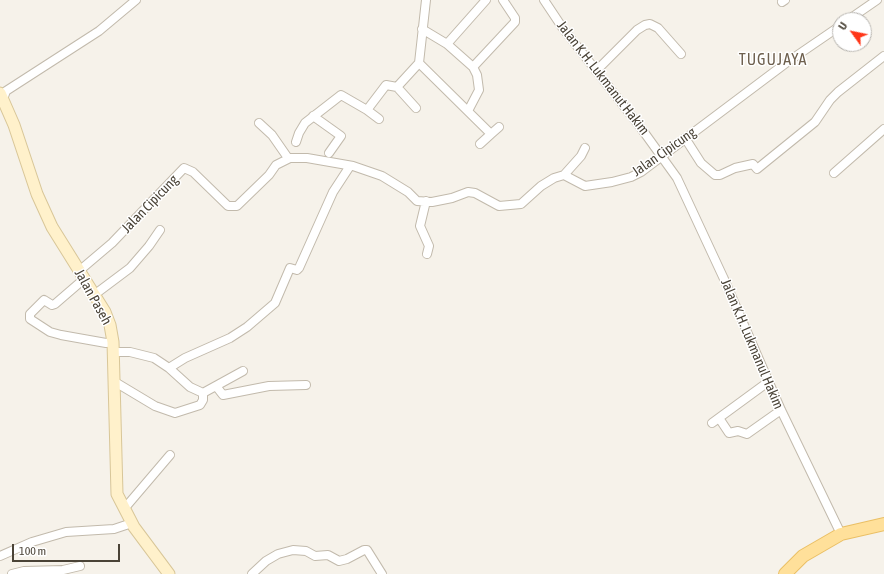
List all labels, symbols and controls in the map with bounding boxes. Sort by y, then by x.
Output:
north arrow [832,12,872,52]
street label: Jalan K.H. Lukmanut Hakim [553,18,653,138]
text: U [836,20,850,32]
district label: TUGUJAYA [739,50,807,70]
street label: Jalan Cipicung [629,124,699,180]
street label: Jalan Cipicung [118,172,182,236]
street label: Jalan Paseh [71,266,115,328]
street label: Jalan K.H. Lukmanul Hakim [717,276,787,412]
scale bar [14,536,122,562]
text: 100 m [19,544,46,558]

